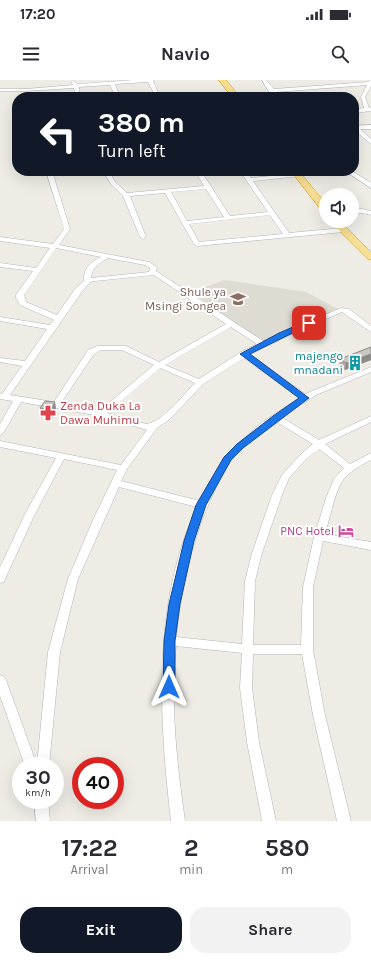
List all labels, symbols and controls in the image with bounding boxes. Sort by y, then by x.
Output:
text: 17:20 [20,5,55,23]
icon: menu [20,43,42,65]
text: Navio [161,43,210,65]
icon: search [329,43,351,65]
text: 380 m [98,106,185,139]
icon: left [32,108,84,160]
text: Turn left [98,140,166,162]
map controls [319,188,359,228]
button: sound [319,188,359,228]
place label: Shule ya Msingi Songea [145,285,226,313]
school or university icon: Shule ya Msingi Songea [229,290,247,308]
pin [292,306,326,340]
icon: arrive [298,312,320,334]
place label: majengo mnadani [293,349,343,377]
building icon: majengo mnadani [346,354,364,372]
place label: Zenda Duka La Dawa Muhimu [60,399,141,427]
pharmacy icon: Zenda Duka La Dawa Muhimu [39,404,57,422]
hotel icon: PNC Hotel [337,522,355,540]
place label: PNC Hotel [280,524,334,538]
position arrow [148,666,190,708]
speed limit sign: 40 [72,757,124,809]
text: 30 [25,766,51,789]
text: km/h [25,787,51,799]
text: 17:22 [62,834,118,862]
text: 2 [184,834,198,862]
text: 580 [265,834,309,862]
text: Arrival [71,862,109,877]
text: min [179,862,203,877]
text: m [281,862,293,877]
button: Exit [20,907,182,953]
button: Share [190,907,351,953]

